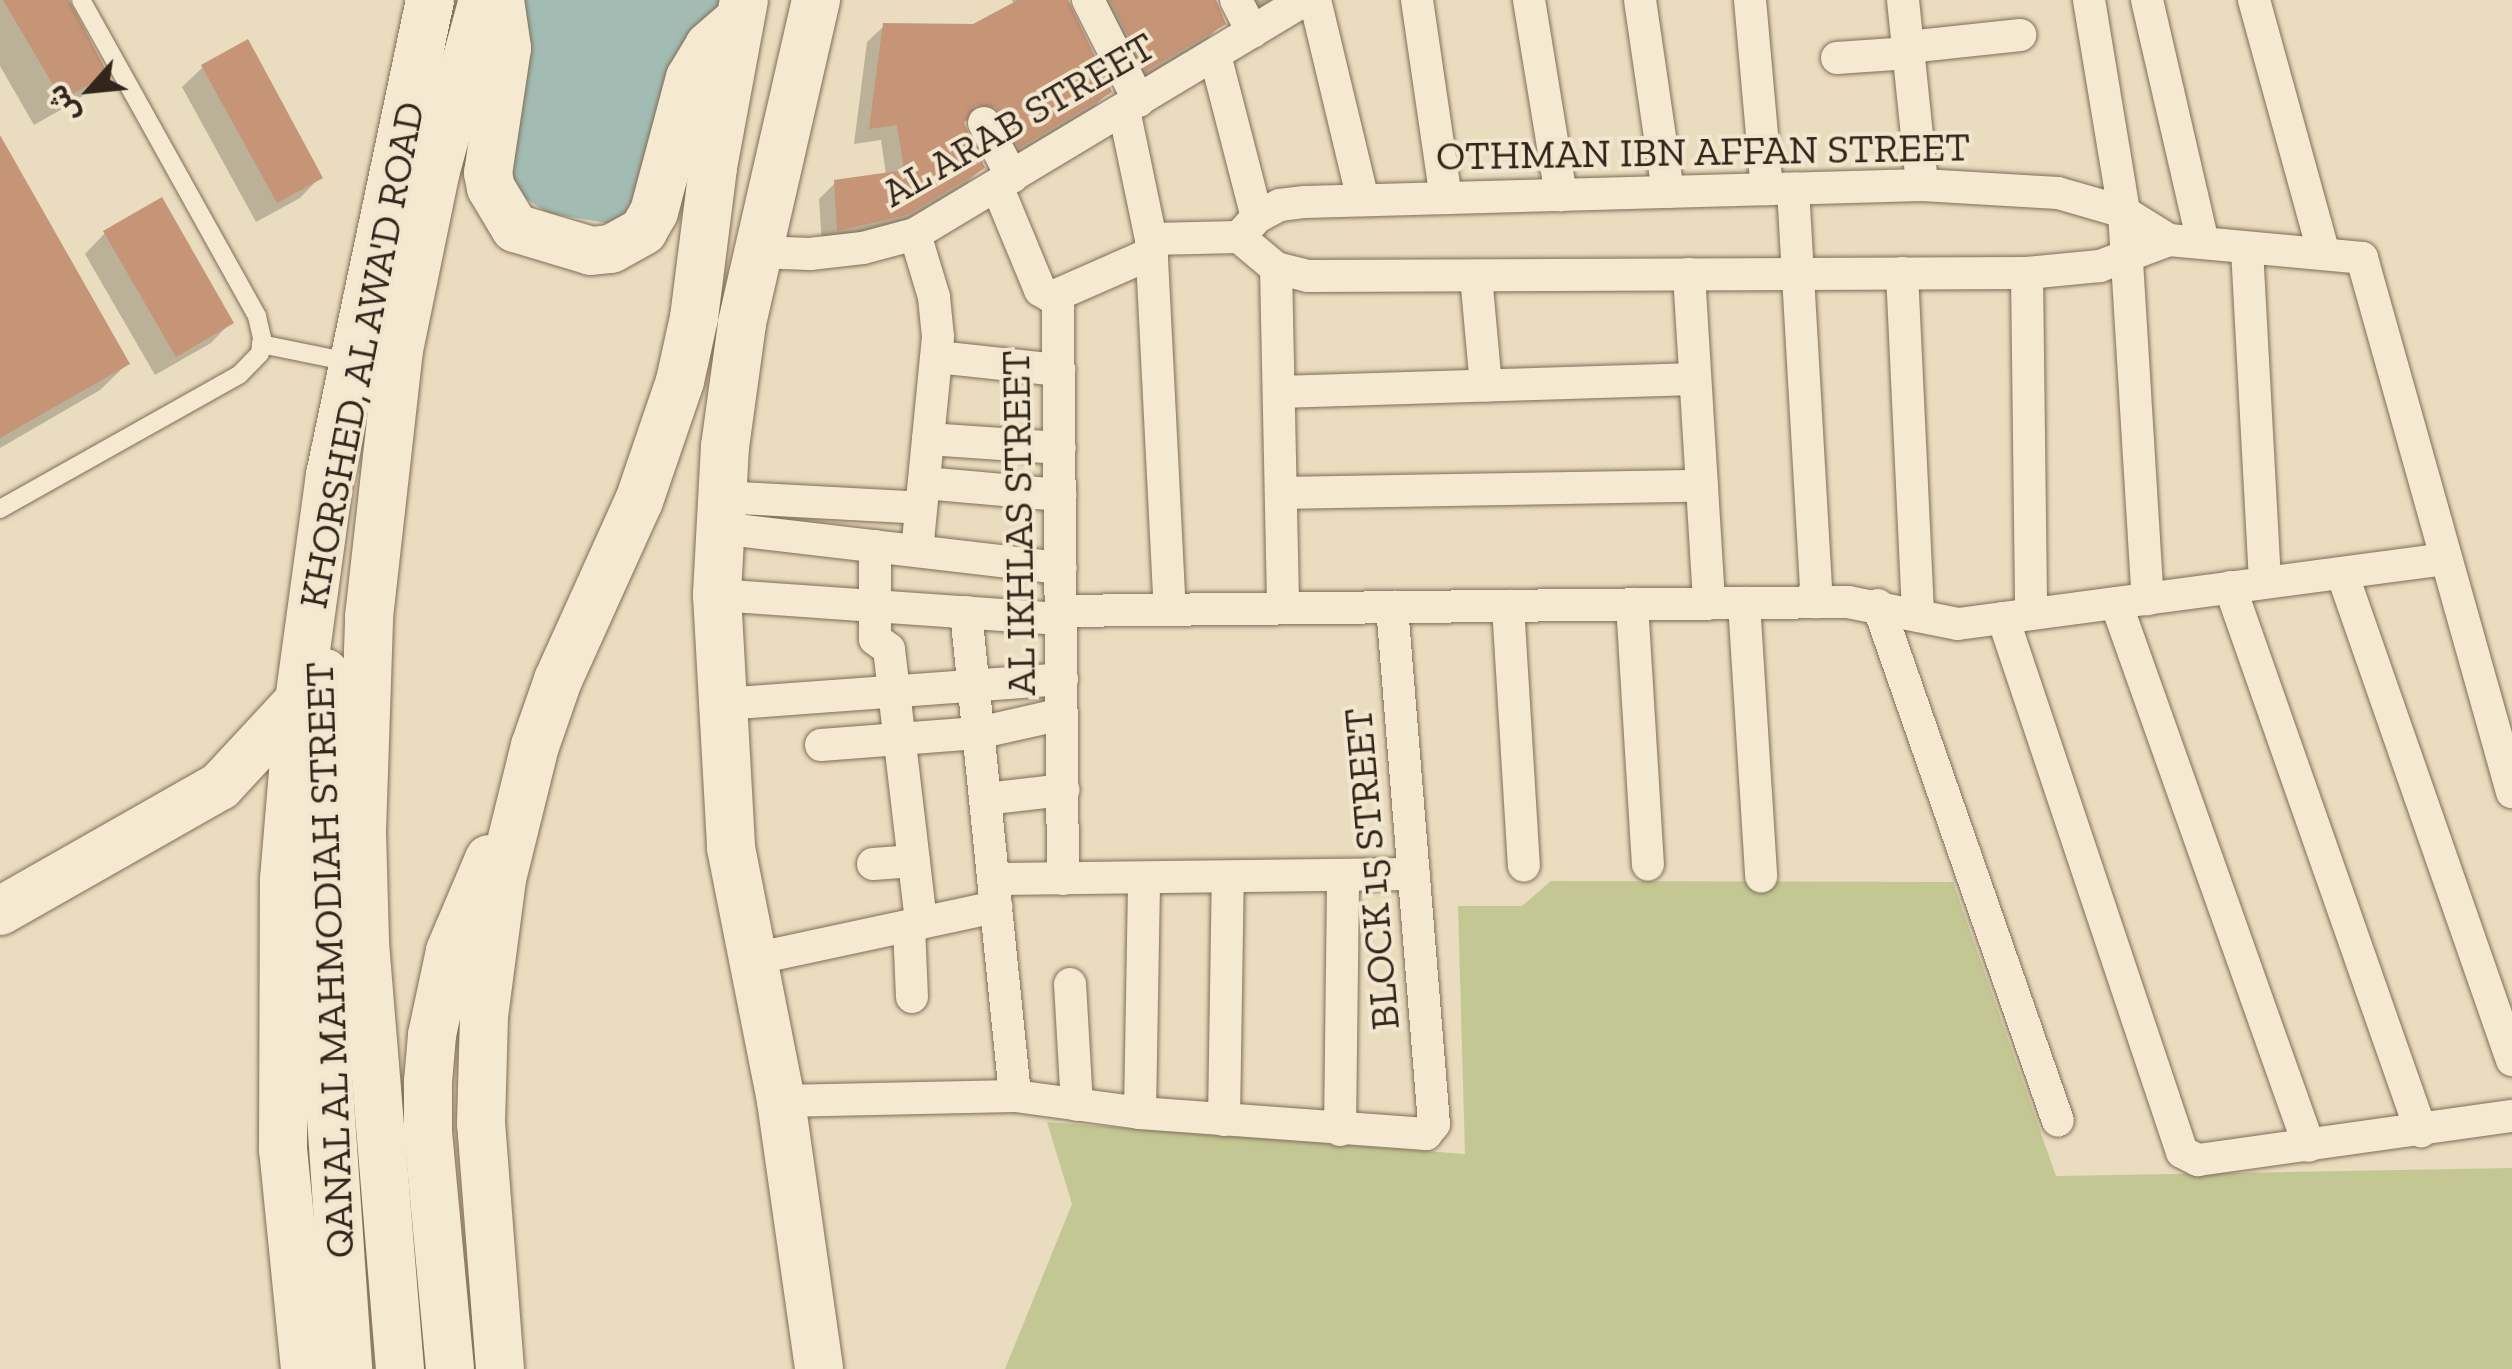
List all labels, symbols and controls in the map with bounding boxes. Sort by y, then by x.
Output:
street label: AL ARAB STREET [872,21,1164,217]
north arrow [40,40,140,140]
text: ش [39,79,86,128]
street label: KHORSHED, AL AWA'D ROAD [288,96,434,614]
street label: OTHMAN IBN AFFAN STREET [1435,122,1971,180]
street label: AL IKHLAS STREET [991,349,1045,697]
street label: QANAL AL MAHMODIAH STREET [295,659,363,1261]
street label: BLOCK 15 STREET [1333,706,1409,1032]

